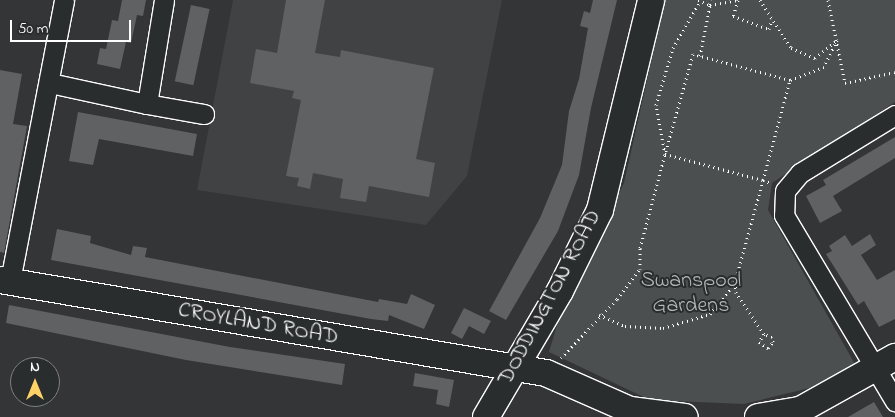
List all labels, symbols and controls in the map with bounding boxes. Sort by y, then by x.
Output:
scale bar [12,10,134,42]
text: 50 m [18,18,48,40]
street label: DODDINGTON ROAD [494,206,608,390]
park label: Swanspool Gardens [641,268,741,320]
street label: CROYLAND ROAD [176,298,340,352]
north arrow [10,357,60,407]
text: N [30,357,40,378]

